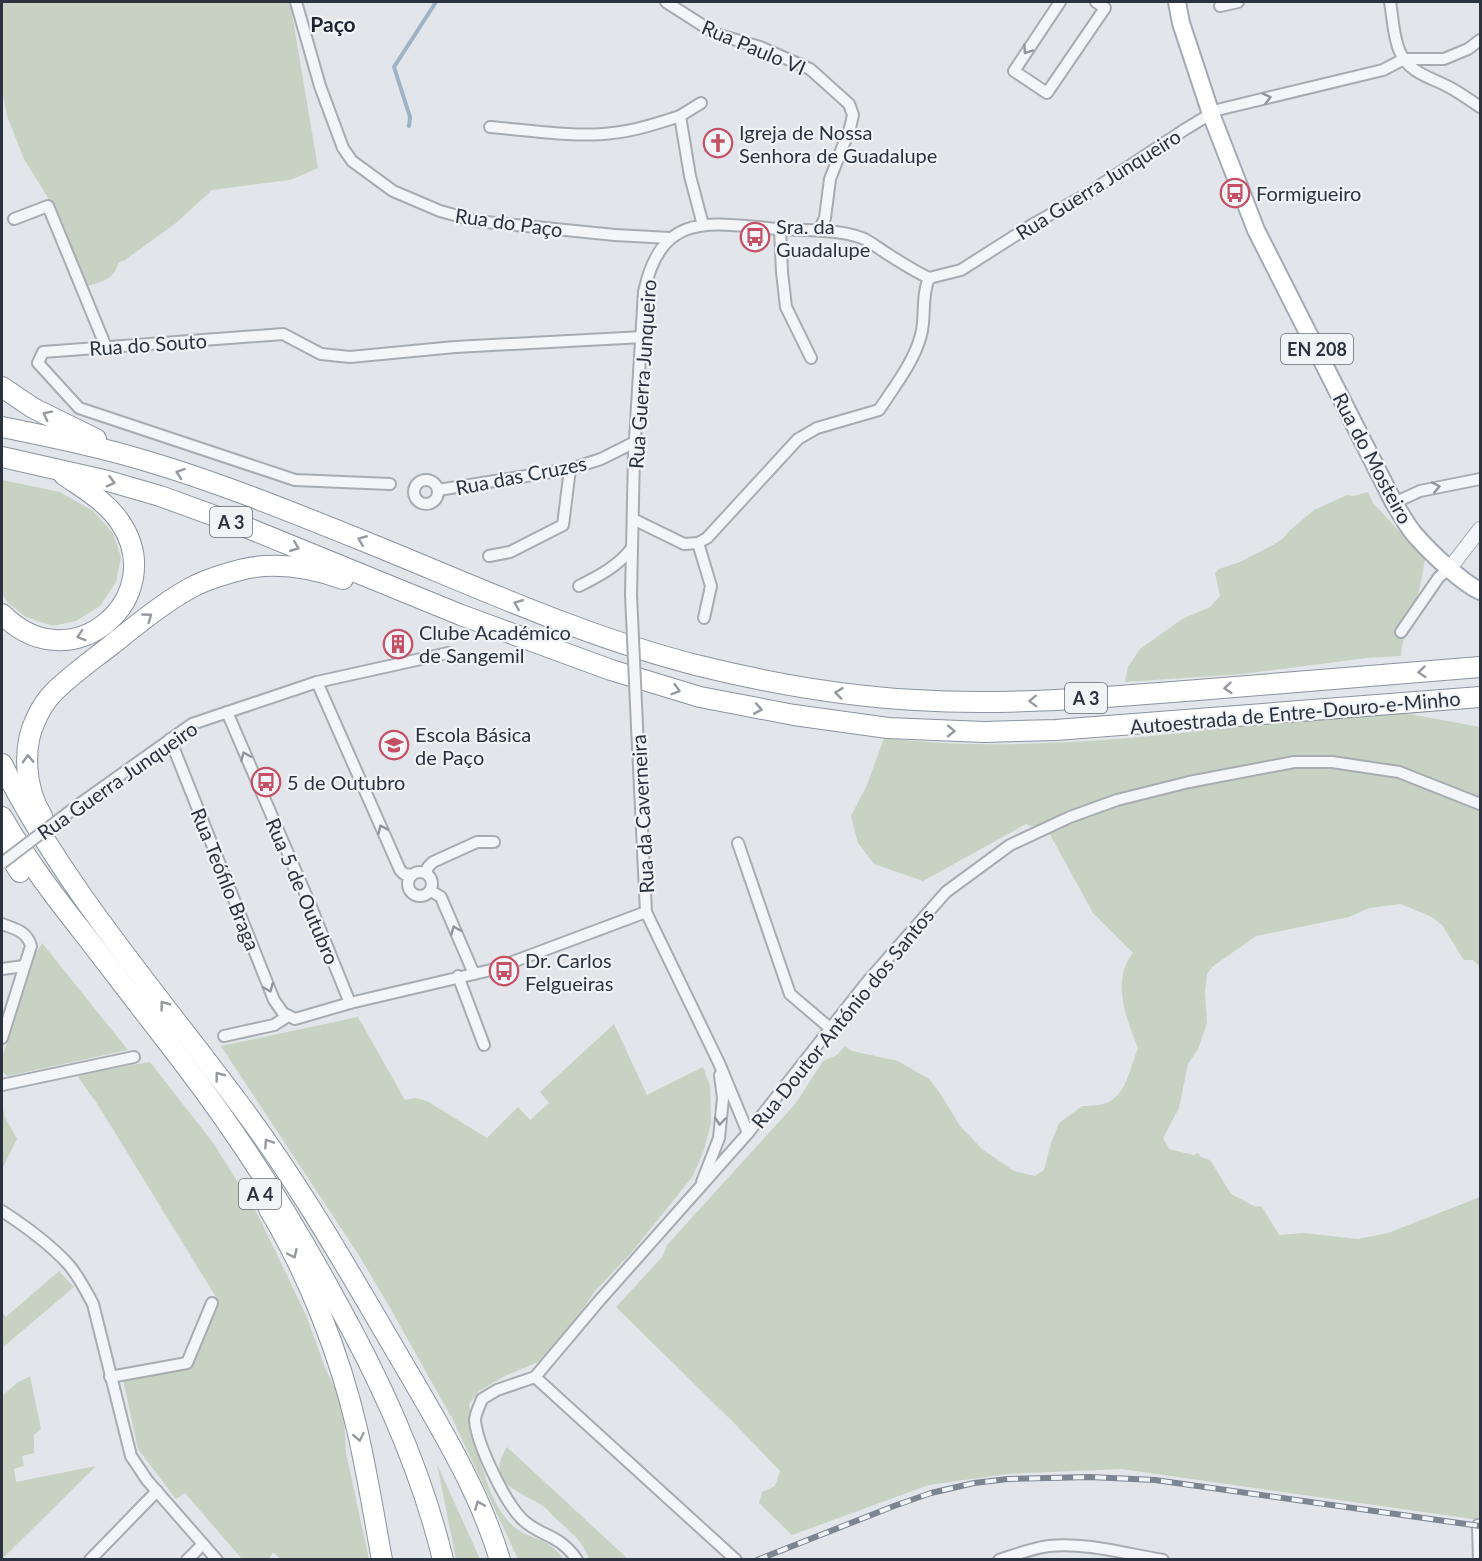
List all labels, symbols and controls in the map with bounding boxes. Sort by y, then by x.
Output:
district label: Paço [310,11,356,36]
street label: Rua Paulo VI [698,14,810,80]
one-way arrow [1023,43,1034,54]
one-way arrow [1262,93,1272,106]
place label: Igreja de Nossa Senhora de Guadalupe [739,120,937,167]
street label: Rua Guerra Junqueiro [1011,124,1185,244]
church icon: Igreja de Nossa Senhora de Guadalupe [702,127,734,159]
bus stop icon: Formigueiro [1219,177,1251,209]
place label: Formigueiro [1256,181,1361,205]
street label: Rua do Paço [454,203,564,241]
place label: Sra. da Guadalupe [776,214,870,261]
bus stop icon: Sra. da Guadalupe [739,221,771,253]
street label: Rua Guerra Junqueiro [623,279,661,469]
street label: Rua do Souto [88,328,208,360]
road number: EN 208 [1281,334,1353,364]
street label: Rua do Mosteiro [1328,388,1418,528]
one-way arrow [43,411,54,422]
street label: Rua das Cruzes [453,451,589,499]
one-way arrow [175,467,185,480]
one-way arrow [106,475,116,488]
one-way arrow [1431,482,1441,495]
road number: A 3 [210,507,252,537]
one-way arrow [358,535,368,548]
one-way arrow [288,540,299,552]
one-way arrow [514,599,525,611]
one-way arrow [141,613,152,624]
place label: Clube Académico de Sangemil [419,620,571,667]
building icon: Clube Académico de Sangemil [382,628,414,660]
one-way arrow [76,629,87,641]
one-way arrow [1418,665,1427,678]
one-way arrow [1223,681,1232,694]
one-way arrow [670,683,681,695]
road number: A 3 [1065,683,1107,713]
street label: Autoestrada de Entre-Douro-e-Minho [1129,686,1461,738]
one-way arrow [834,687,843,699]
one-way arrow [1029,695,1038,707]
one-way arrow [752,702,762,715]
street label: Rua Guerra Junqueiro [32,716,202,844]
place label: Escola Básica de Paço [415,722,531,769]
one-way arrow [947,725,956,737]
school or university icon: Escola Básica de Paço [378,729,410,761]
street label: Rua da Caverneira [626,734,658,894]
one-way arrow [241,751,253,762]
one-way arrow [22,755,34,764]
bus stop icon: 5 de Outubro [250,766,282,798]
place label: 5 de Outubro [287,770,405,794]
street label: Rua Teófilo Braga [186,804,266,954]
street label: Rua 5 de Outubro [261,814,345,968]
one-way arrow [377,824,389,835]
street label: Rua Doutor António dos Santos [746,903,938,1133]
one-way arrow [450,925,462,936]
place label: Dr. Carlos Felgueiras [525,948,613,995]
bus stop icon: Dr. Carlos Felgueiras [488,955,520,987]
one-way arrow [262,982,274,993]
one-way arrow [161,1001,172,1012]
one-way arrow [215,1072,226,1083]
one-way arrow [714,1117,727,1126]
one-way arrow [264,1139,275,1150]
road number: A 4 [239,1179,281,1209]
one-way arrow [285,1248,297,1259]
one-way arrow [352,1432,365,1442]
one-way arrow [474,1500,486,1511]

